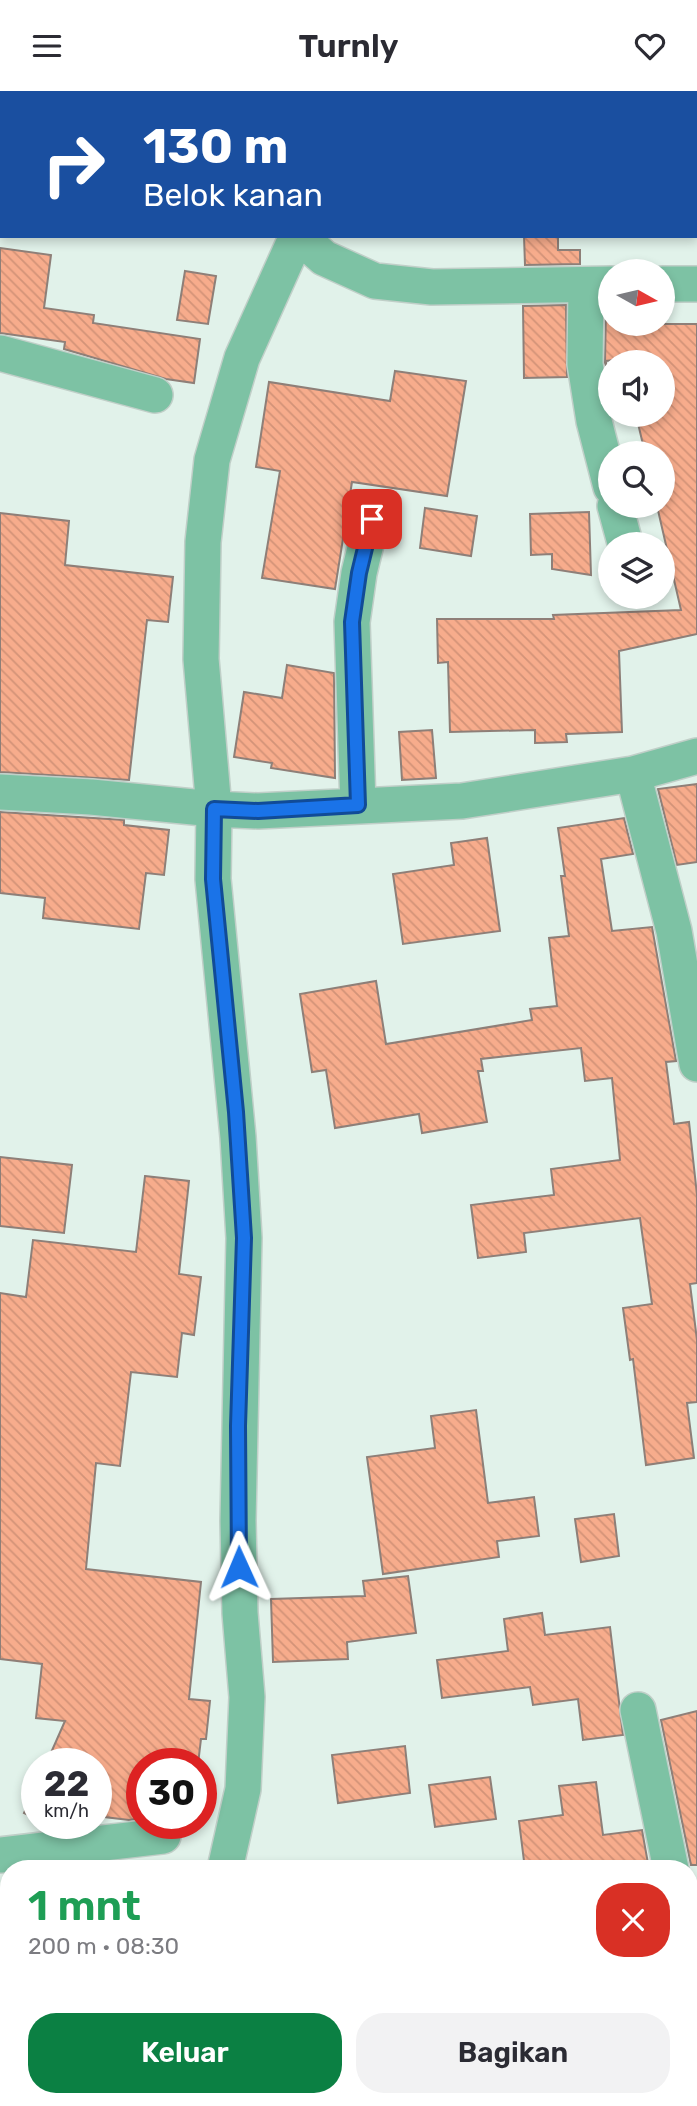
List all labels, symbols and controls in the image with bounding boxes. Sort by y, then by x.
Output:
icon: menu [28,27,66,65]
text: Turnly [299,27,398,65]
icon: heart [631,27,669,65]
text: 130 m [143,117,288,175]
icon: right [28,119,119,210]
text: Belok kanan [143,176,323,214]
north arrow [598,259,676,336]
map controls [598,259,675,609]
button: sound [598,350,675,427]
button: search [598,441,675,518]
pin [342,489,402,549]
icon: arrive [353,500,391,538]
button: layers [598,532,675,609]
position arrow [202,1530,276,1604]
speed limit sign: 30 [126,1748,217,1839]
text: 22 [44,1763,89,1805]
text: km/h [44,1800,89,1822]
text: 1 mnt [28,1881,141,1931]
button: close [596,1883,670,1957]
text: 200 m · 08:30 [28,1932,179,1960]
button: Keluar [28,2013,342,2093]
button: Bagikan [356,2013,670,2093]

